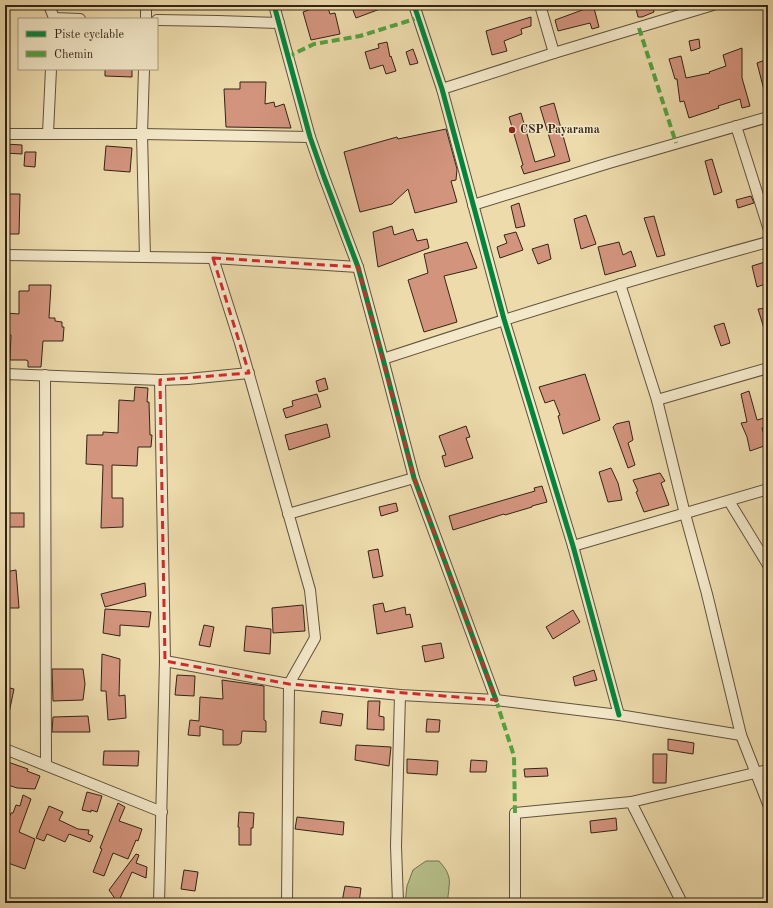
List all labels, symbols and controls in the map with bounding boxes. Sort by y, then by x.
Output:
legend [18,18,158,70]
text: Piste cyclable [54,29,124,41]
text: Chemin [54,49,94,61]
place label: CSP Payarama [520,124,600,136]
marker: CSP Payarama [507,125,517,135]

